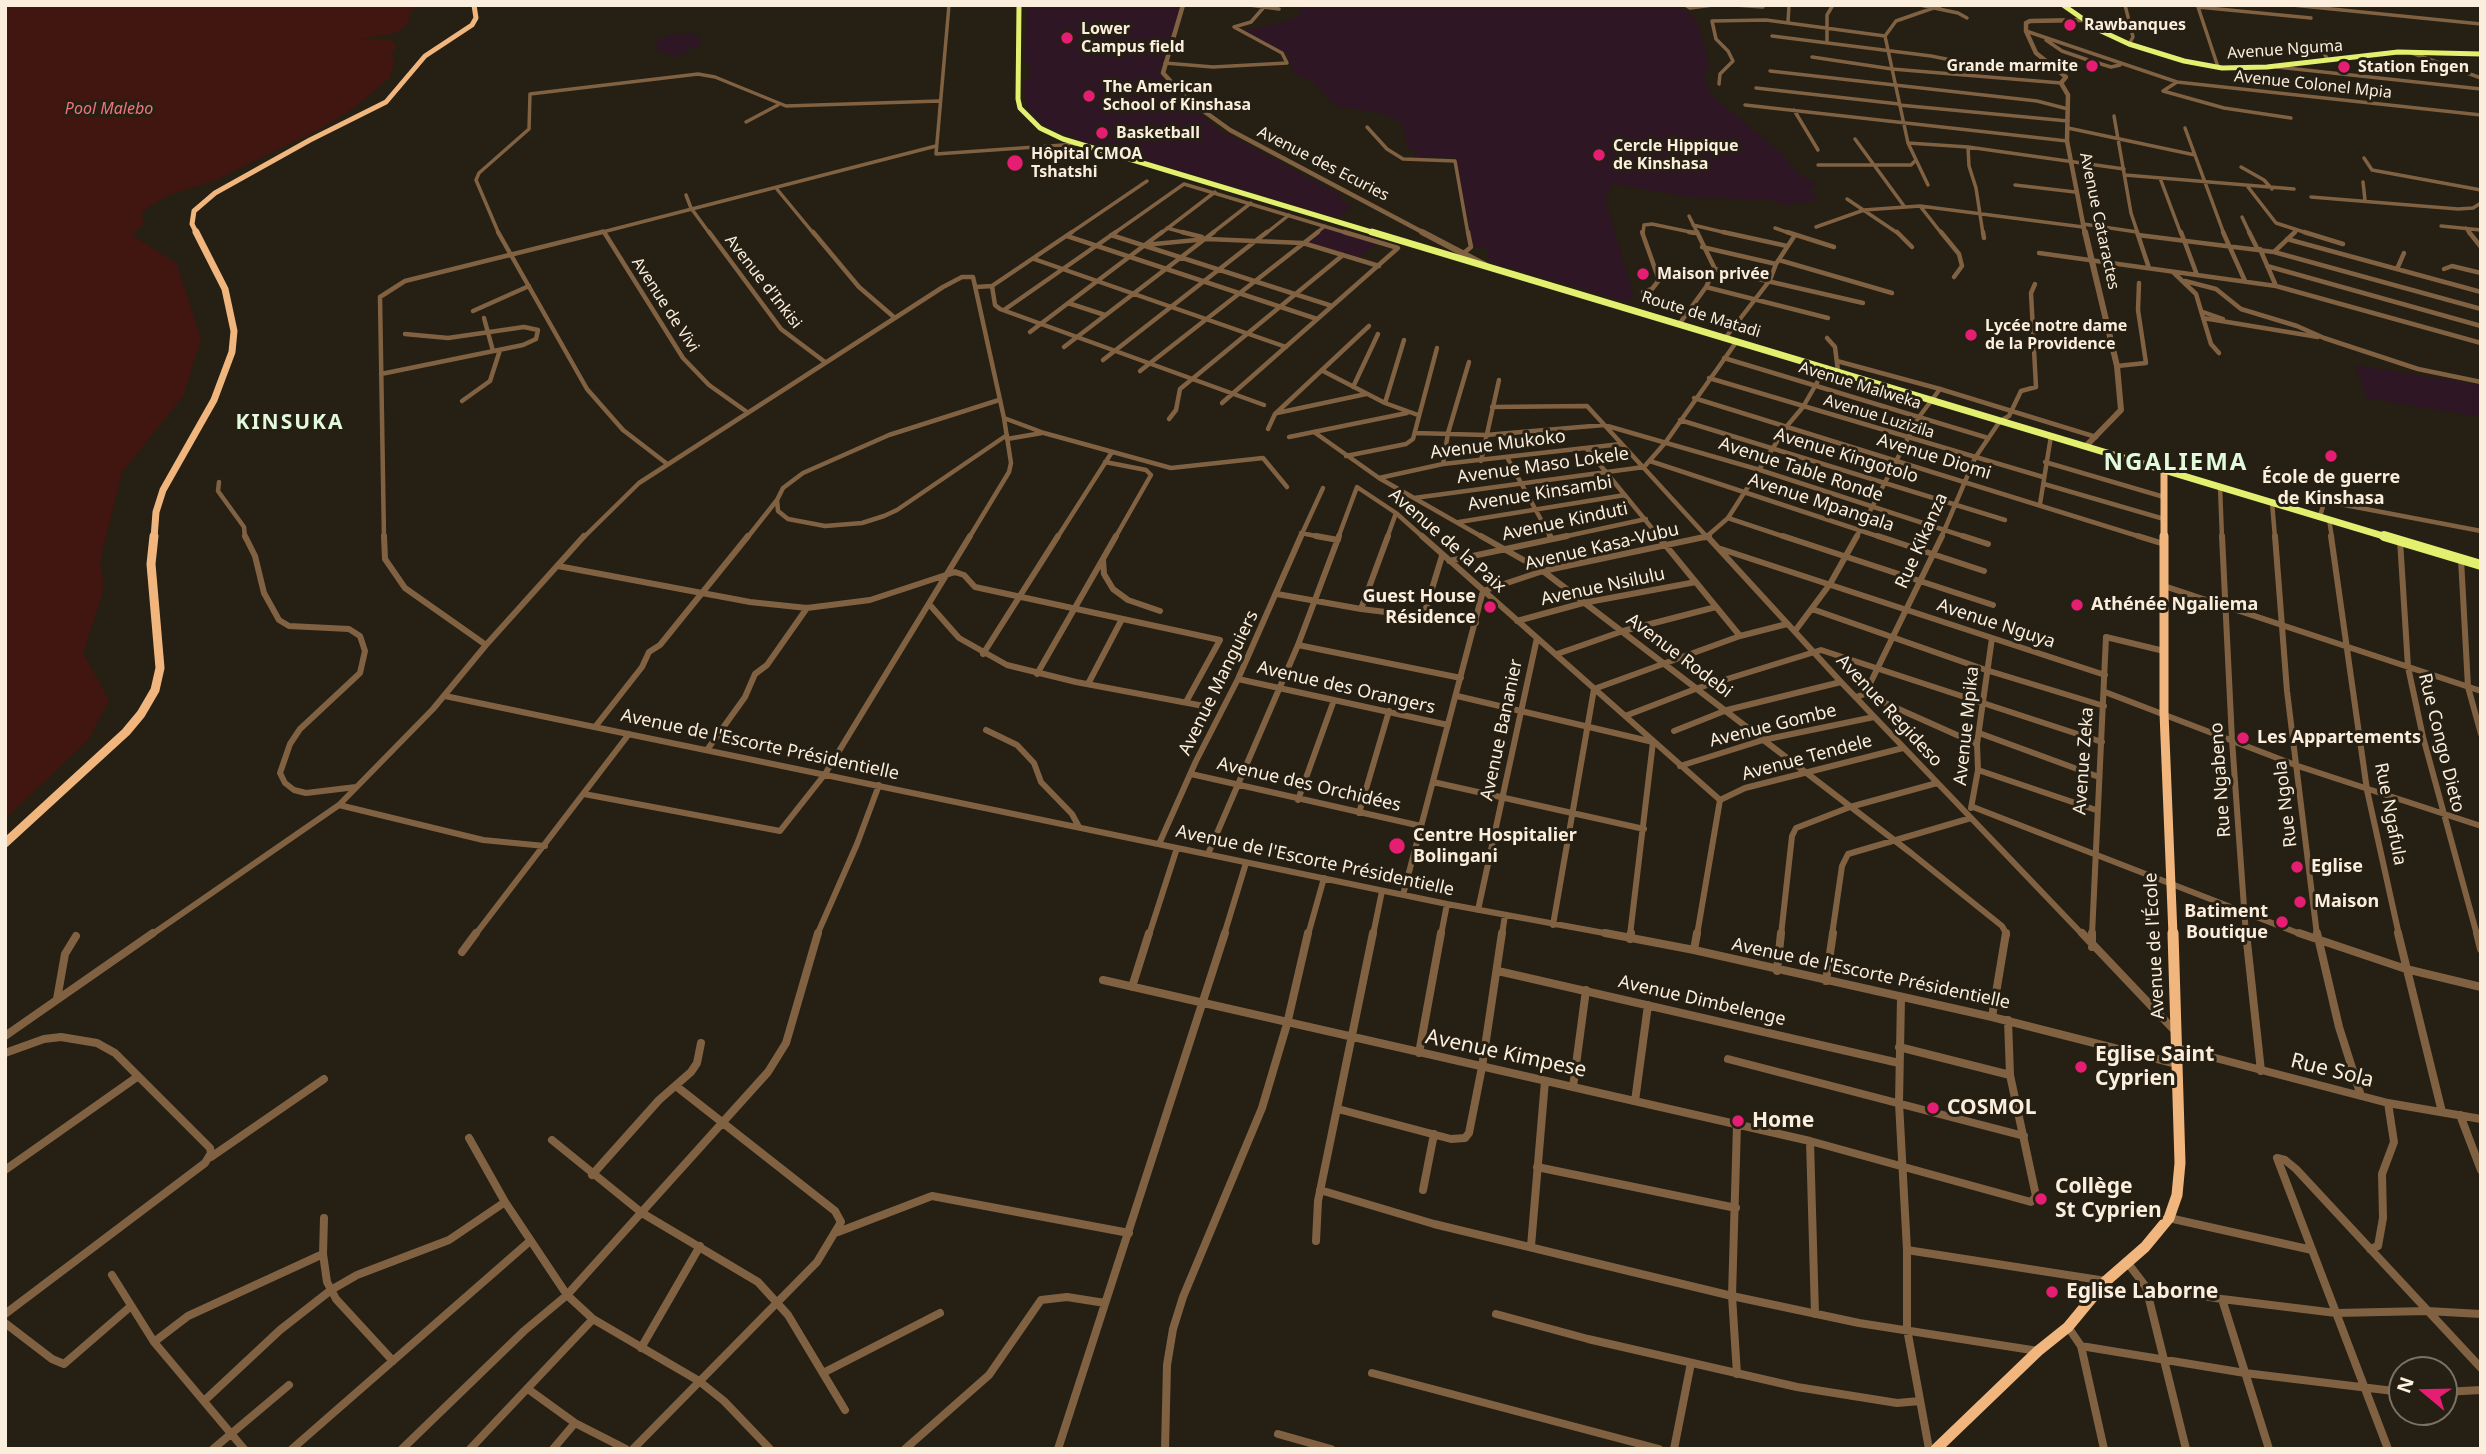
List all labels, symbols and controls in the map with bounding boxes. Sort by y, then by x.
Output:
place label: Rawbanques [2084,15,2186,35]
marker: Rawbanques [2062,17,2078,33]
place label: Lower Campus field [1081,19,1185,57]
marker: Lower Campus field [1059,30,1075,46]
street label: Avenue Nguma [2226,36,2344,64]
place label: Grande marmite [1947,56,2078,76]
place label: Station Engen [2358,57,2469,77]
marker: Grande marmite [2084,58,2100,74]
marker: Station Engen [2336,59,2352,75]
street label: Avenue Colonel Mpia [2233,67,2393,103]
place label: The American School of Kinshasa [1103,77,1251,115]
marker: The American School of Kinshasa [1081,88,1097,104]
water label: Pool Malebo [65,99,153,119]
place label: Basketball [1116,123,1200,143]
street label: Avenue des Ecuries [1254,123,1392,205]
marker: Basketball [1094,125,1110,141]
place label: Cercle Hippique de Kinshasa [1613,136,1738,174]
place label: Hôpital CMOA Tshatshi [1031,144,1142,182]
marker: Cercle Hippique de Kinshasa [1591,147,1607,163]
street label: Avenue Cataractes [2075,151,2123,291]
marker: Hôpital CMOA Tshatshi [1005,153,1025,173]
street label: Avenue d'Inkisi [720,231,806,333]
street label: Avenue de Vivi [627,254,703,356]
place label: Maison privée [1657,264,1769,284]
marker: Maison privée [1635,266,1651,282]
street label: Route de Matadi [1639,288,1763,342]
place label: Lycée notre dame de la Providence [1985,316,2127,354]
marker: Lycée notre dame de la Providence [1963,327,1979,343]
street label: Avenue Malweka [1796,358,1924,414]
street label: Avenue Luzizila [1821,391,1937,443]
district label: KINSUKA [236,410,344,436]
street label: Avenue Kingotolo [1771,424,1921,488]
street label: Avenue Mukoko [1429,426,1567,464]
street label: Avenue Diomi [1874,429,1994,485]
street label: Avenue Table Ronde [1716,433,1886,507]
street label: Avenue Maso Lokele [1456,443,1630,489]
marker: École de guerre de Kinshasa [2323,448,2339,464]
district label: NGALIEMA [2105,449,2247,477]
place label: École de guerre de Kinshasa [2262,467,2400,510]
street label: Avenue Mpangala [1745,469,1897,537]
street label: Avenue Kinsambi [1466,472,1614,516]
street label: Avenue de la Paix [1384,484,1510,598]
street label: Rue Kikanza [1891,490,1953,592]
street label: Avenue Kinduti [1500,498,1630,546]
street label: Avenue Kasa-Vubu [1523,519,1681,575]
street label: Avenue Nsilulu [1539,563,1667,611]
place label: Guest House Résidence [1362,586,1476,628]
place label: Athénée Ngaliema [2091,594,2258,616]
street label: Avenue Nguya [1934,595,2058,653]
marker: Athénée Ngaliema [2069,597,2085,613]
marker: Guest House Résidence [1482,599,1498,615]
street label: Avenue Manguiers [1175,607,1263,759]
street label: Avenue Rodebi [1622,609,1736,703]
street label: Avenue Regideso [1831,650,1947,772]
street label: Avenue des Orangers [1255,657,1437,719]
street label: Avenue Bananier [1476,657,1528,803]
street label: Avenue Mpika [1950,665,1984,787]
street label: Rue Congo Dieto [2413,671,2469,815]
street label: Avenue Gombe [1707,700,1839,752]
street label: Avenue de l'Escorte Présidentielle [619,705,901,785]
street label: Avenue Zeka [2069,706,2099,816]
street label: Rue Ngabeno [2206,722,2236,838]
place label: Les Appartements [2257,727,2421,749]
street label: Avenue Tendele [1740,730,1874,786]
marker: Les Appartements [2235,730,2251,746]
street label: Avenue des Orchidées [1215,753,1403,817]
street label: Rue Ngola [2270,759,2302,849]
street label: Rue Ngafula [2369,761,2411,867]
street label: Avenue de l'Escorte Présidentielle [1174,821,1456,901]
place label: Centre Hospitalier Bolingani [1413,825,1577,868]
marker: Centre Hospitalier Bolingani [1387,836,1407,856]
place label: Eglise [2311,856,2363,878]
marker: Eglise [2289,859,2305,875]
street label: Avenue de l'École [2140,872,2170,1020]
place label: Maison [2314,891,2379,913]
marker: Maison [2292,894,2308,910]
place label: Batiment Boutique [2184,901,2268,944]
marker: Batiment Boutique [2274,914,2290,930]
street label: Avenue de l'Escorte Présidentielle [1730,934,2012,1014]
street label: Avenue Dimbelenge [1616,971,1788,1031]
street label: Avenue Kimpese [1423,1025,1589,1083]
place label: Eglise Saint Cyprien [2095,1042,2214,1092]
street label: Rue Sola [2288,1049,2376,1093]
marker: Eglise Saint Cyprien [2073,1059,2089,1075]
place label: COSMOL [1947,1095,2036,1121]
marker: COSMOL [1925,1100,1941,1116]
place label: Home [1752,1108,1814,1134]
marker: Home [1730,1113,1746,1129]
place label: Collège St Cyprien [2055,1174,2162,1224]
marker: Collège St Cyprien [2033,1191,2049,1207]
place label: Eglise Laborne [2066,1279,2218,1305]
marker: Eglise Laborne [2044,1284,2060,1300]
north arrow [2388,1356,2458,1426]
text: N [2390,1373,2420,1396]

